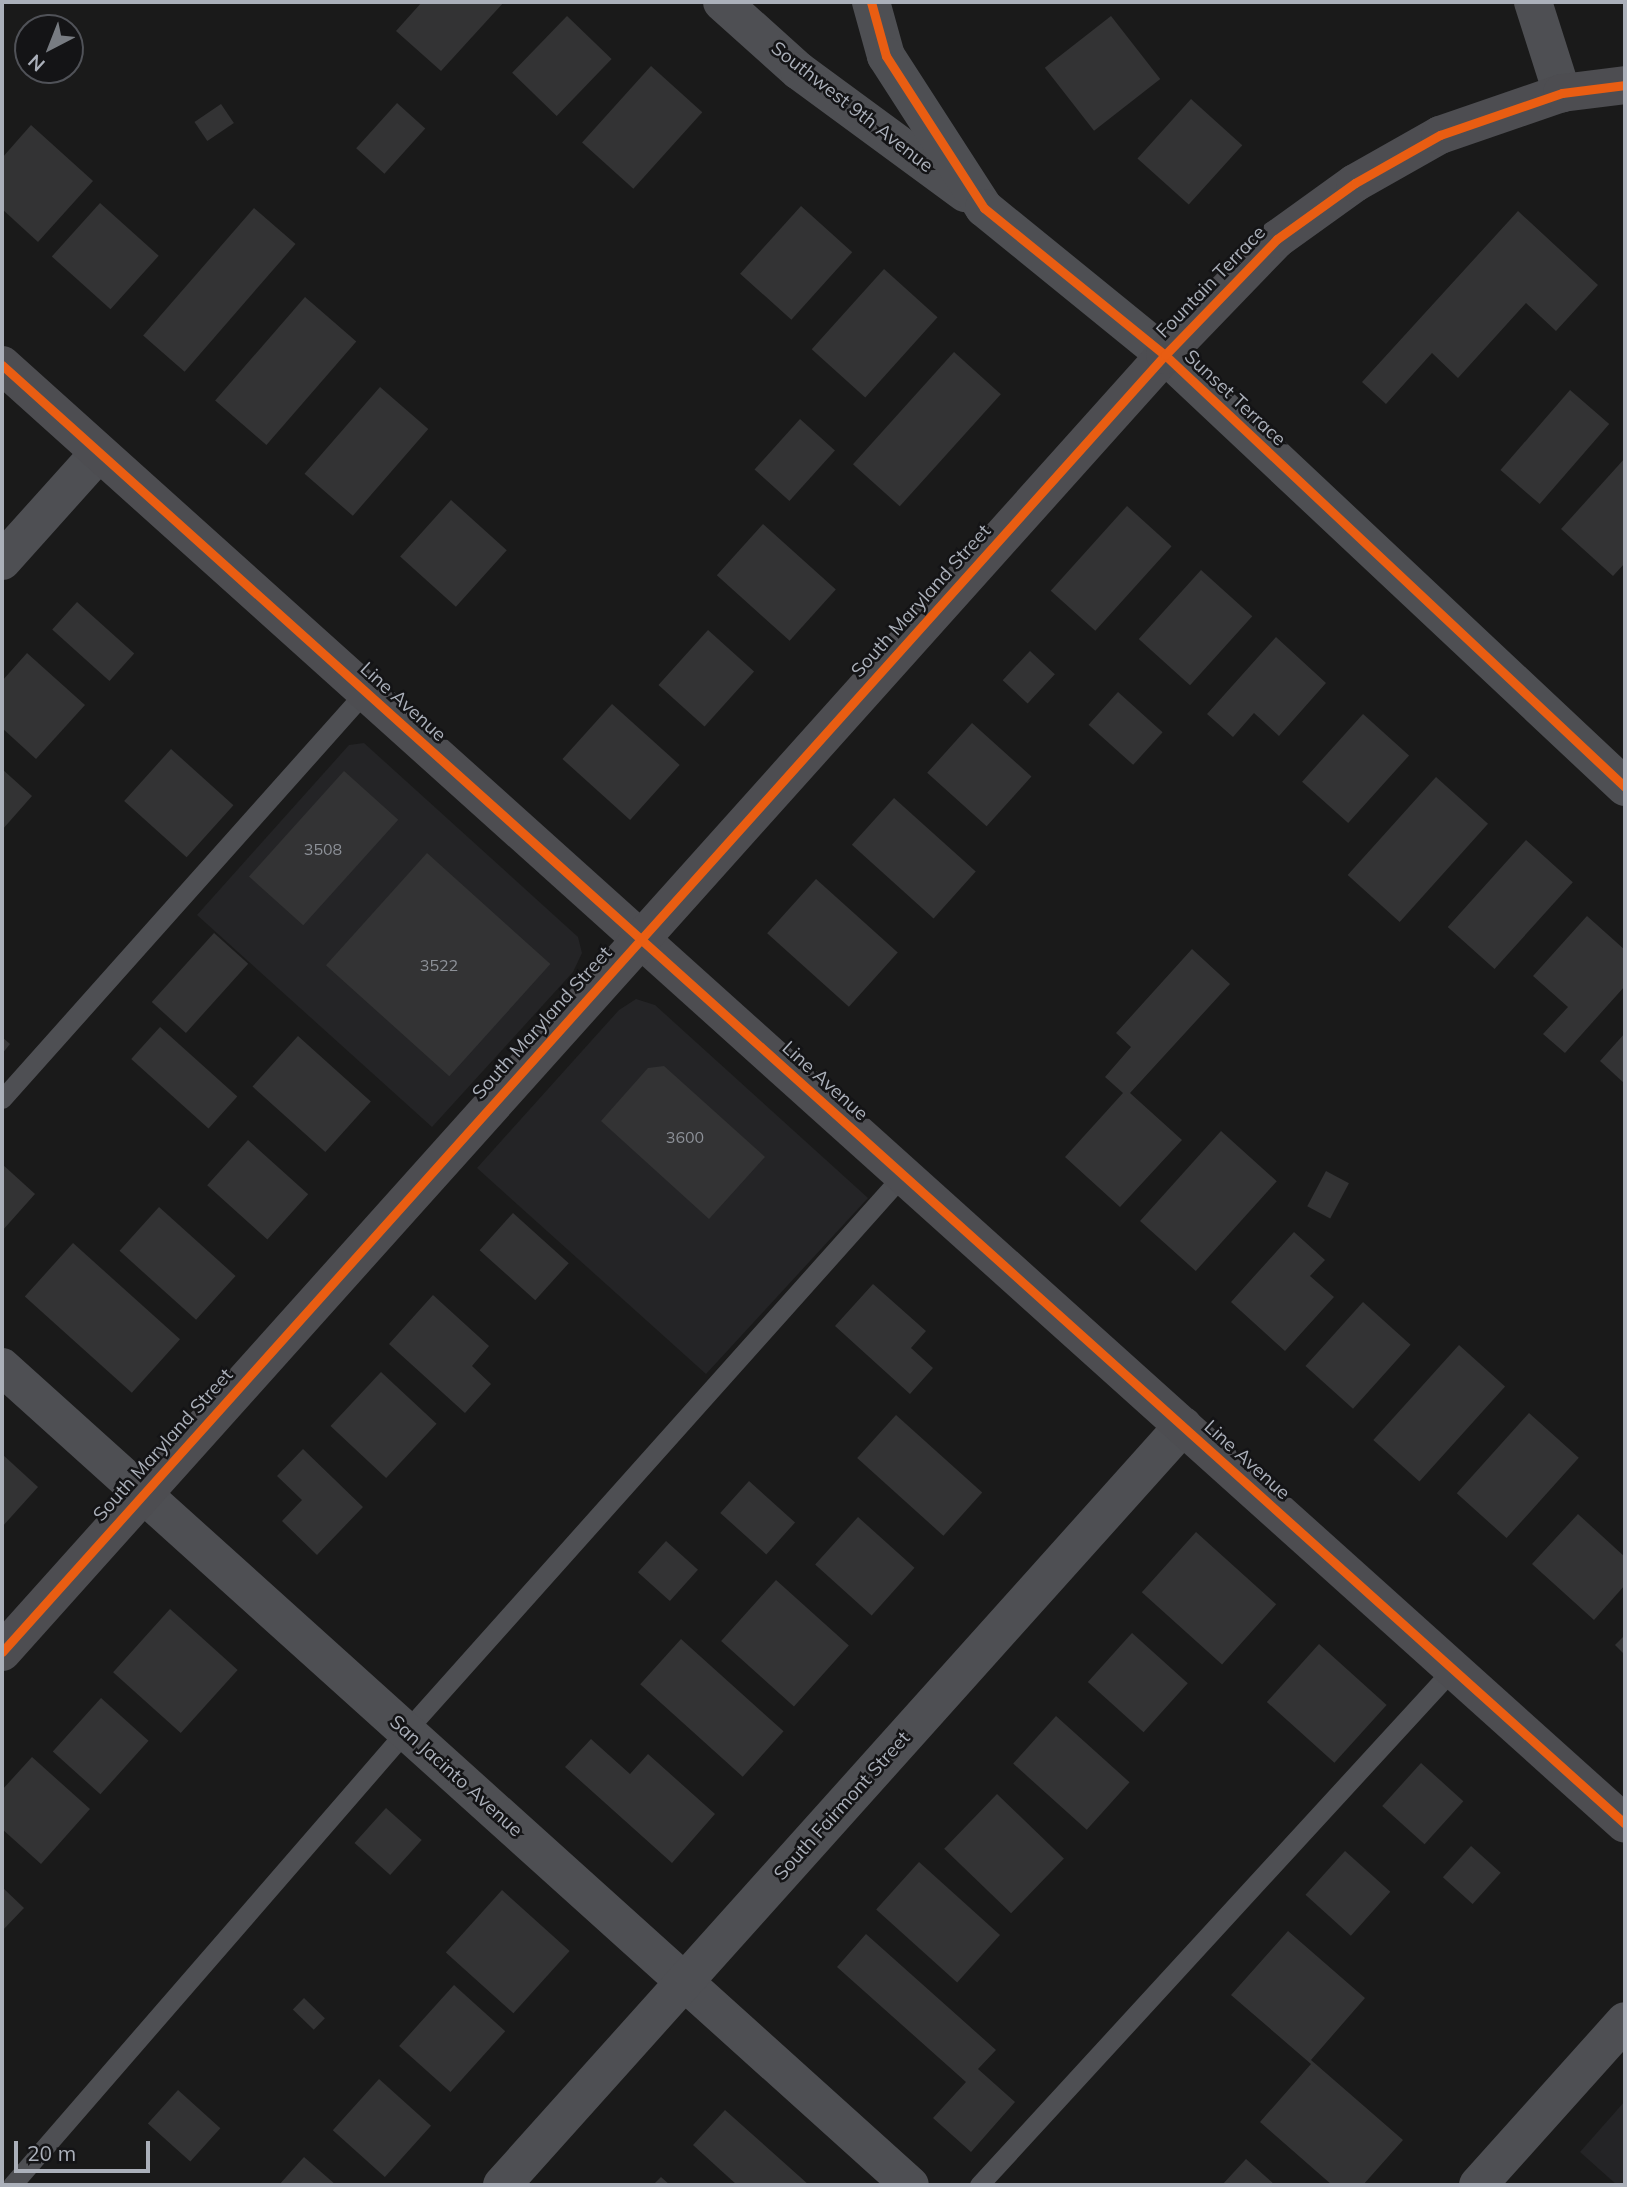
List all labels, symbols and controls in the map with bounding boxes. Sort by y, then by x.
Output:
north arrow [14,14,84,84]
street label: Southwest 9th Avenue [766,37,938,177]
text: N [23,49,50,77]
street label: Fountain Terrace [1152,221,1270,343]
street label: Sunset Terrace [1180,345,1290,451]
street label: South Maryland Street [846,520,996,682]
street label: Line Avenue [355,658,451,746]
house number: 3508 [304,839,342,859]
street label: South Maryland Street [467,942,617,1104]
house number: 3522 [420,955,458,975]
street label: Line Avenue [777,1037,873,1125]
house number: 3600 [666,1127,704,1147]
street label: South Maryland Street [88,1364,238,1526]
street label: Line Avenue [1199,1416,1295,1504]
street label: San Jacinto Avenue [385,1710,527,1842]
street label: South Fairmont Street [769,1727,915,1885]
scale bar [18,2128,154,2172]
text: 20 m [27,2140,76,2166]

